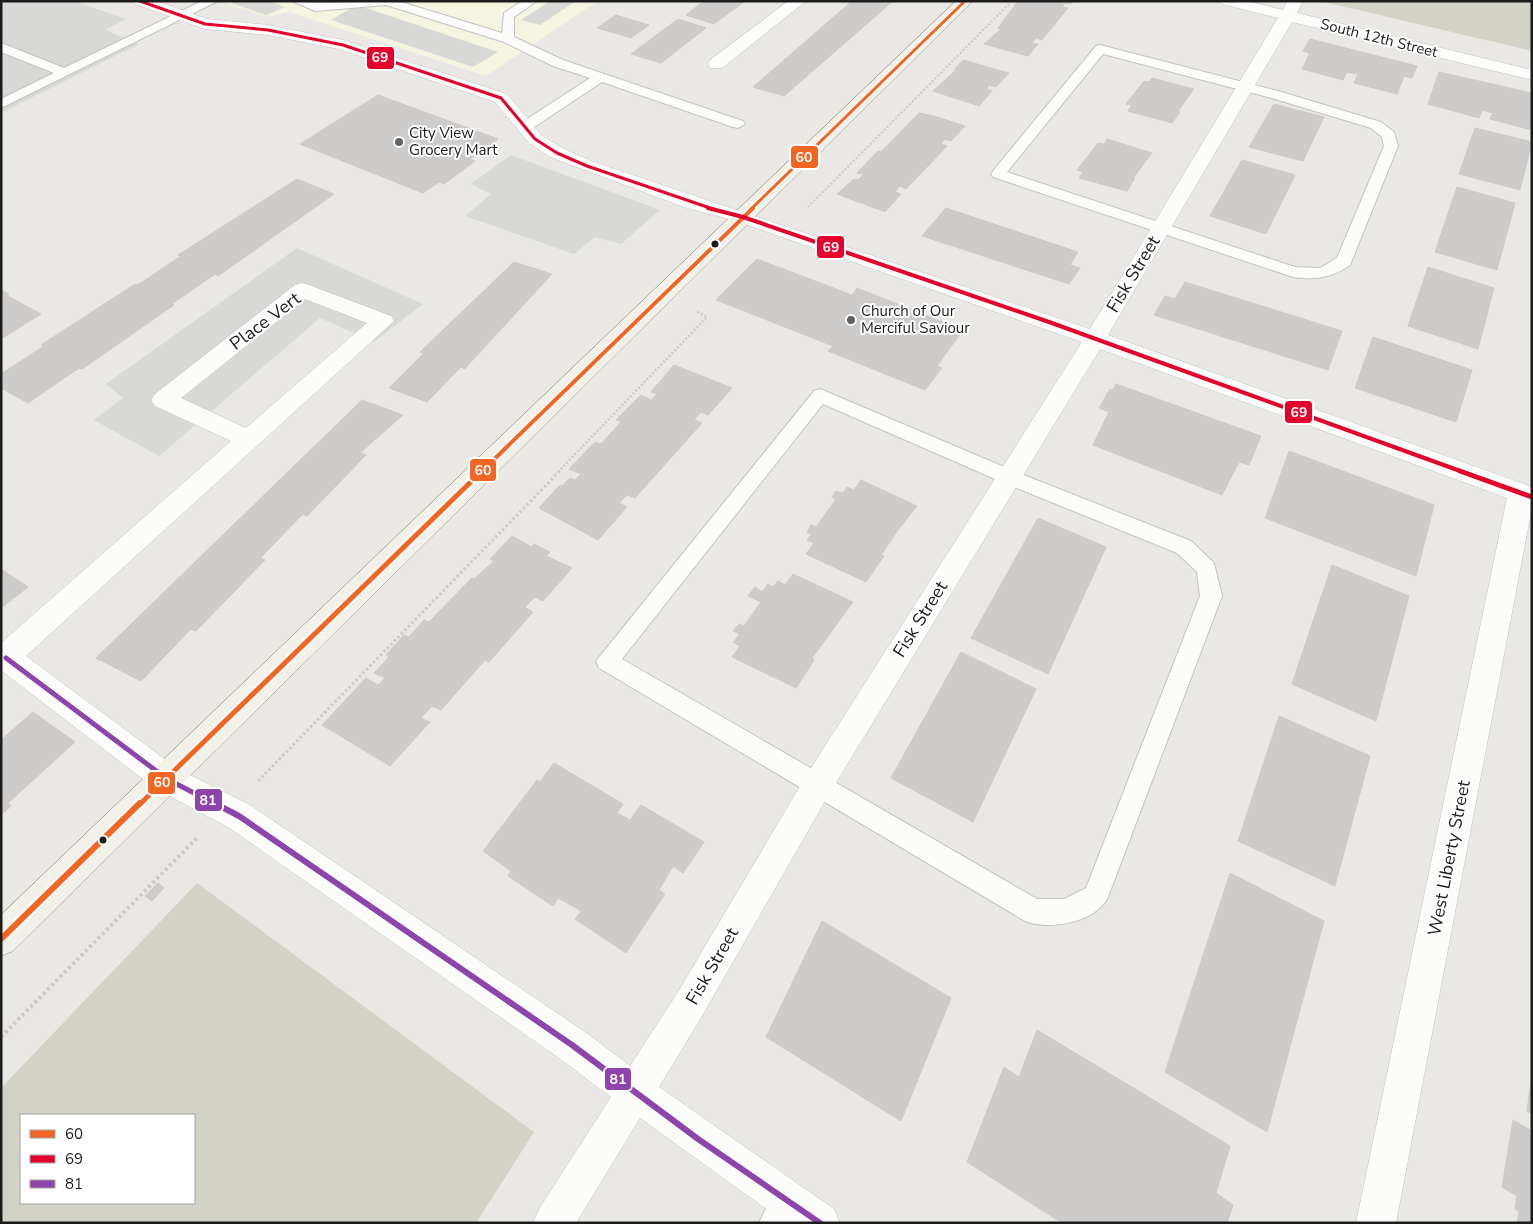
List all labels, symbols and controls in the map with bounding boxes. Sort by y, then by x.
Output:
street label: South 12th Street [1318,14,1440,62]
line badge: 69 [366,46,395,70]
text: 69 [372,48,388,67]
place label: City View Grocery Mart [409,123,498,160]
marker: City View Grocery Mart [393,136,405,148]
line badge: 60 [790,145,819,169]
text: 60 [796,148,812,167]
street label: Fisk Street [1101,231,1166,317]
line badge: 69 [816,235,845,259]
text: 69 [823,238,839,257]
unlabelled marker [710,239,720,249]
street label: Place Vert [225,286,306,355]
place label: Church of Our Merciful Saviour [861,301,970,338]
marker: Church of Our Merciful Saviour [845,314,857,326]
line badge: 69 [1284,400,1313,424]
text: 69 [1291,403,1307,422]
line badge: 60 [469,458,497,482]
text: 60 [475,461,491,480]
street label: Fisk Street [887,576,953,662]
line badge: 60 [147,771,176,795]
text: 60 [154,773,170,792]
street label: West Liberty Street [1422,777,1476,938]
line badge: 81 [194,788,223,812]
text: 81 [200,791,216,810]
unlabelled marker [98,835,108,845]
street label: Fisk Street [680,922,744,1009]
line badge: 81 [604,1067,632,1091]
text: 81 [610,1070,626,1089]
legend [20,1114,195,1204]
text: 60 [65,1124,83,1144]
text: 69 [65,1149,83,1169]
text: 81 [65,1174,83,1194]

